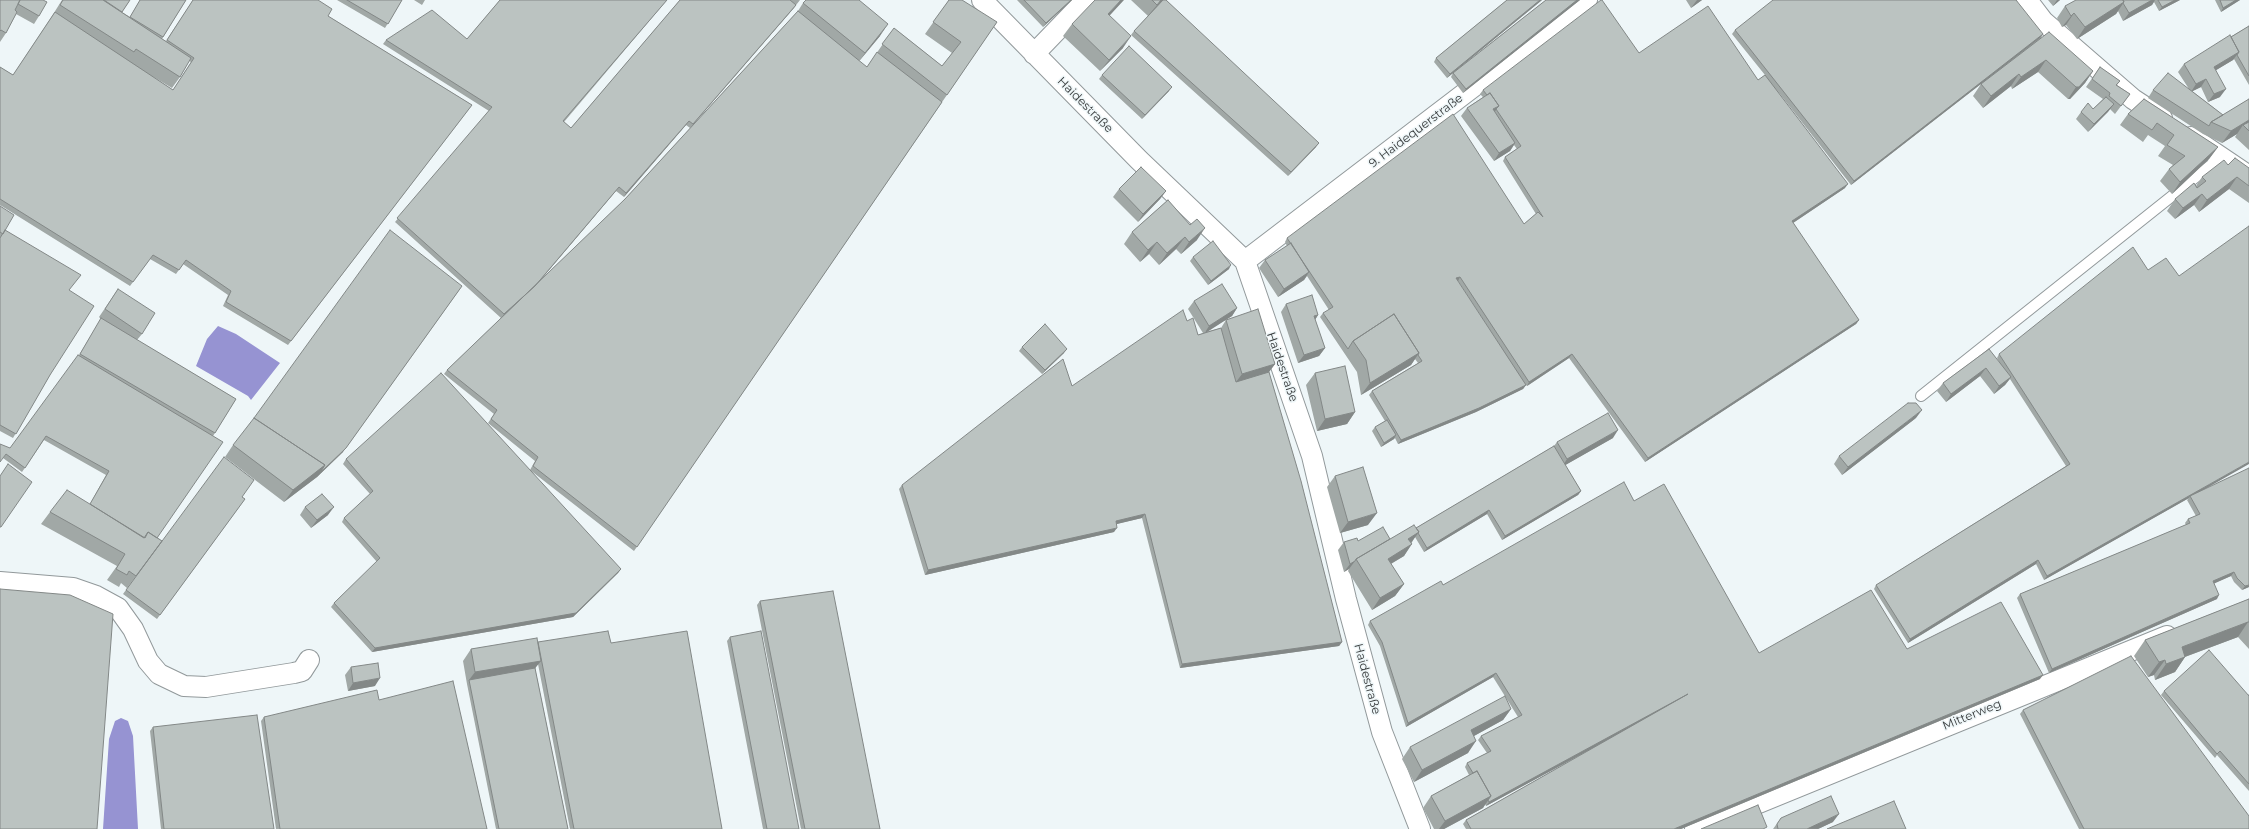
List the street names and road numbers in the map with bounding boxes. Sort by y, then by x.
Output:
street label: Haidestraße [1054,74,1116,136]
street label: 9. Haidequerstraße [1366,91,1466,171]
street label: Haidestraße [1263,330,1301,404]
street label: Haidestraße [1351,642,1383,716]
street label: Mitterweg [1941,697,2003,733]

